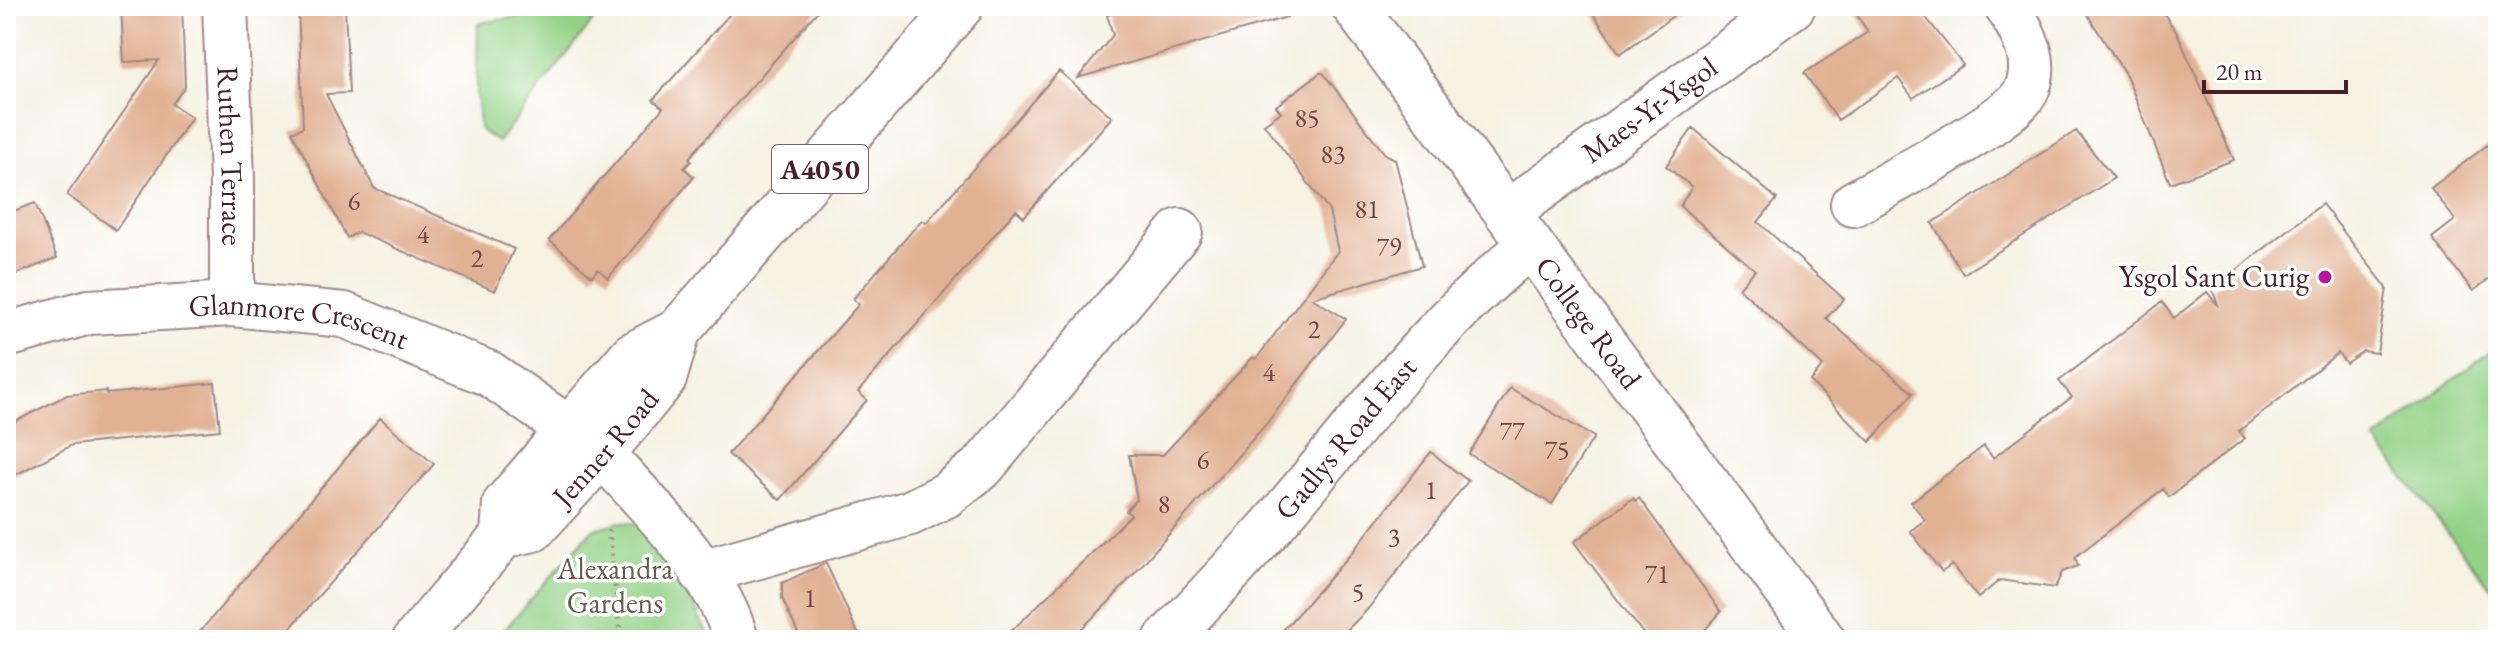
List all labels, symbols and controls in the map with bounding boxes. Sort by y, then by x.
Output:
scale bar [2204,44,2346,94]
street label: Maes-Yr-Ysgol [1574,47,1725,172]
text: 20 m [2216,56,2263,87]
street label: Ruthen Terrace [208,65,252,246]
house number: 85 [1295,101,1319,135]
house number: 83 [1321,137,1345,171]
road number: A4050 [772,145,868,193]
house number: 6 [348,184,360,218]
house number: 81 [1355,192,1379,226]
house number: 4 [417,217,430,251]
house number: 79 [1377,230,1402,264]
house number: 2 [471,241,484,275]
street label: College Road [1527,248,1651,397]
place label: Ysgol Sant Curig [2119,257,2310,296]
marker: Ysgol Sant Curig [2316,268,2334,286]
street label: Glanmore Crescent [188,284,415,358]
house number: 2 [1308,312,1321,346]
street label: Gadlys Road East [1266,348,1425,528]
house number: 4 [1263,355,1276,389]
street label: Jenner Road [541,379,668,517]
house number: 77 [1500,414,1525,448]
house number: 75 [1545,433,1569,467]
house number: 6 [1197,443,1209,477]
house number: 1 [1425,473,1437,507]
house number: 8 [1158,487,1170,521]
house number: 3 [1388,520,1400,554]
park label: Alexandra Gardens [556,549,673,622]
house number: 71 [1645,557,1669,591]
house number: 5 [1352,575,1364,609]
house number: 1 [804,581,816,615]

